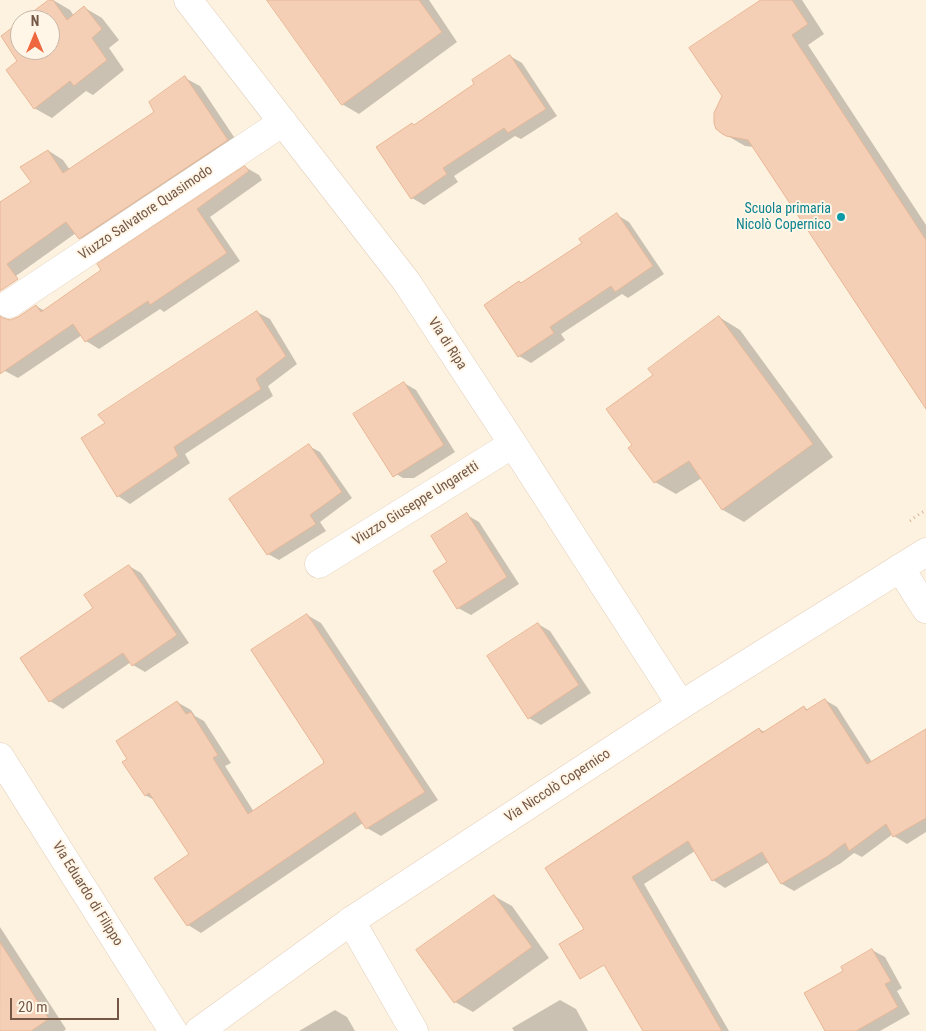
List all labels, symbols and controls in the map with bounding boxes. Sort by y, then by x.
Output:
north arrow [10,10,60,60]
text: N [31,13,39,29]
street label: Viuzzo Salvatore Quasimodo [76,162,216,264]
place label: Scuola primaria Nicolò Copernico [736,201,831,233]
marker: Scuola primaria Nicolò Copernico [835,211,847,223]
street label: Via di Ripa [424,315,470,373]
street label: Viuzzo Giuseppe Ungaretti [350,458,482,550]
street label: Via Niccolò Copernico [502,746,614,826]
street label: Via Eduardo di Filippo [48,839,126,949]
scale bar [12,988,121,1020]
text: 20 m [18,998,48,1016]

